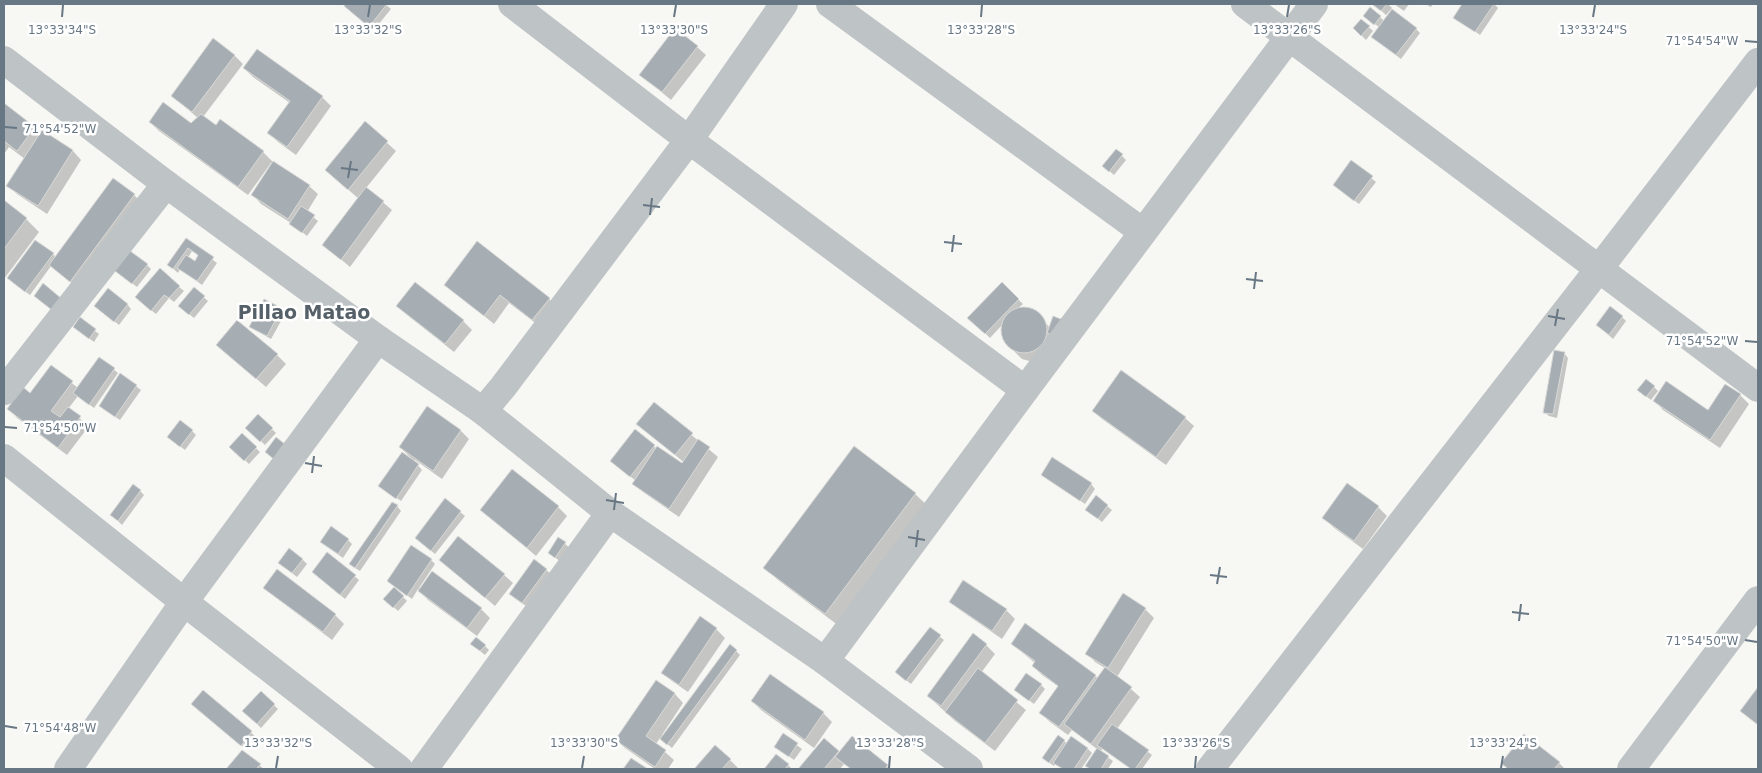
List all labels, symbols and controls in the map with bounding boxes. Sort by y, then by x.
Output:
text: 13°33'34"S [28,23,96,37]
text: 13°33'32"S [334,23,402,37]
text: 13°33'30"S [640,23,708,37]
text: 13°33'28"S [947,23,1015,37]
text: 13°33'26"S [1253,23,1321,37]
text: 13°33'24"S [1559,23,1627,37]
text: 71°54'54"W [1666,34,1738,48]
text: 71°54'52"W [24,122,96,136]
district label: Pillao Matao [238,301,370,323]
text: 71°54'52"W [1666,334,1738,348]
text: 71°54'50"W [24,421,96,435]
text: 71°54'50"W [1666,634,1738,648]
text: 71°54'48"W [24,721,96,735]
text: 13°33'32"S [244,736,312,750]
text: 13°33'30"S [550,736,618,750]
text: 13°33'28"S [856,736,924,750]
text: 13°33'26"S [1162,736,1230,750]
text: 13°33'24"S [1469,736,1537,750]

